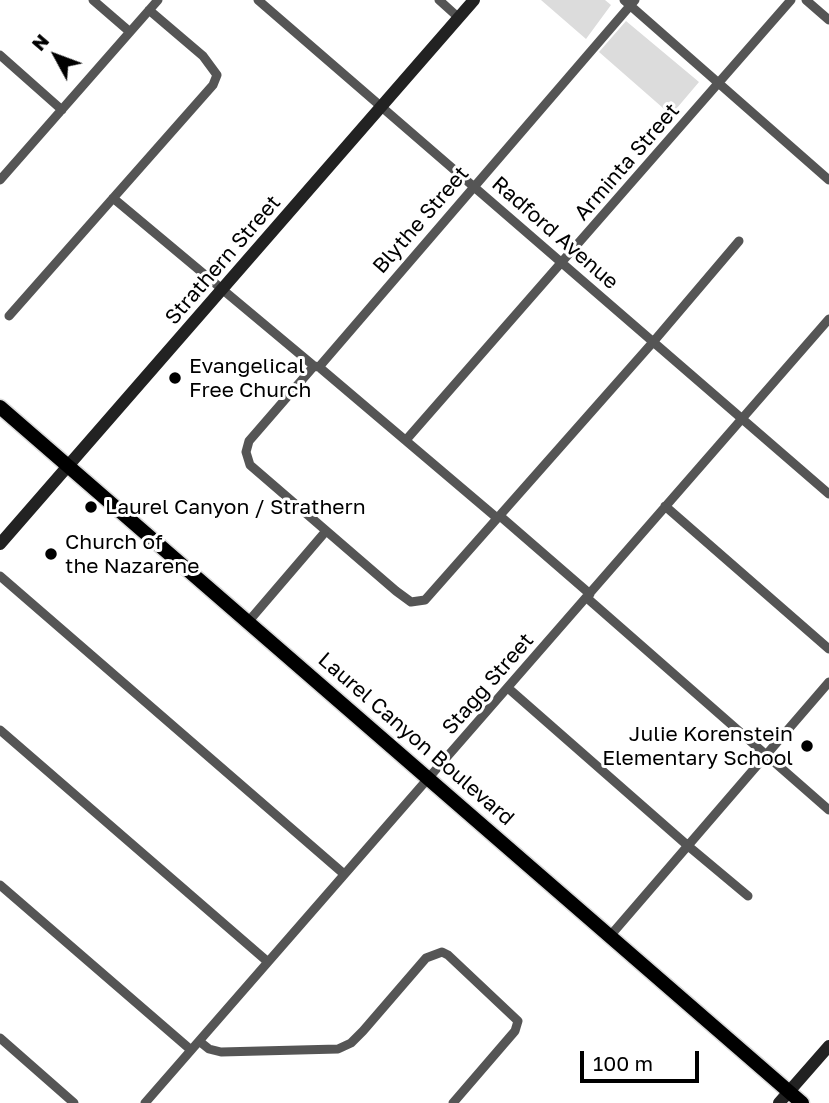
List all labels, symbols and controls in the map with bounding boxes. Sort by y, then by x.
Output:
north arrow [21,21,91,91]
text: N [26,29,53,55]
street label: Arminta Street [569,98,685,226]
street label: Blythe Street [368,161,474,279]
street label: Radford Avenue [487,171,623,295]
street label: Strathern Street [160,190,286,330]
place label: Evangelical Free Church [189,353,311,403]
marker: Evangelical Free Church [167,370,183,386]
place label: Laurel Canyon / Strathern [105,494,366,520]
marker: Laurel Canyon / Strathern [83,499,99,515]
place label: Church of the Nazarene [65,529,199,579]
marker: Church of the Nazarene [43,546,59,562]
street label: Stagg Street [437,628,539,740]
street label: Laurel Canyon Boulevard [313,647,519,831]
place label: Julie Korenstein Elementary School [602,721,793,771]
marker: Julie Korenstein Elementary School [799,738,815,754]
scale bar [584,1036,703,1080]
text: 100 m [593,1050,653,1076]

